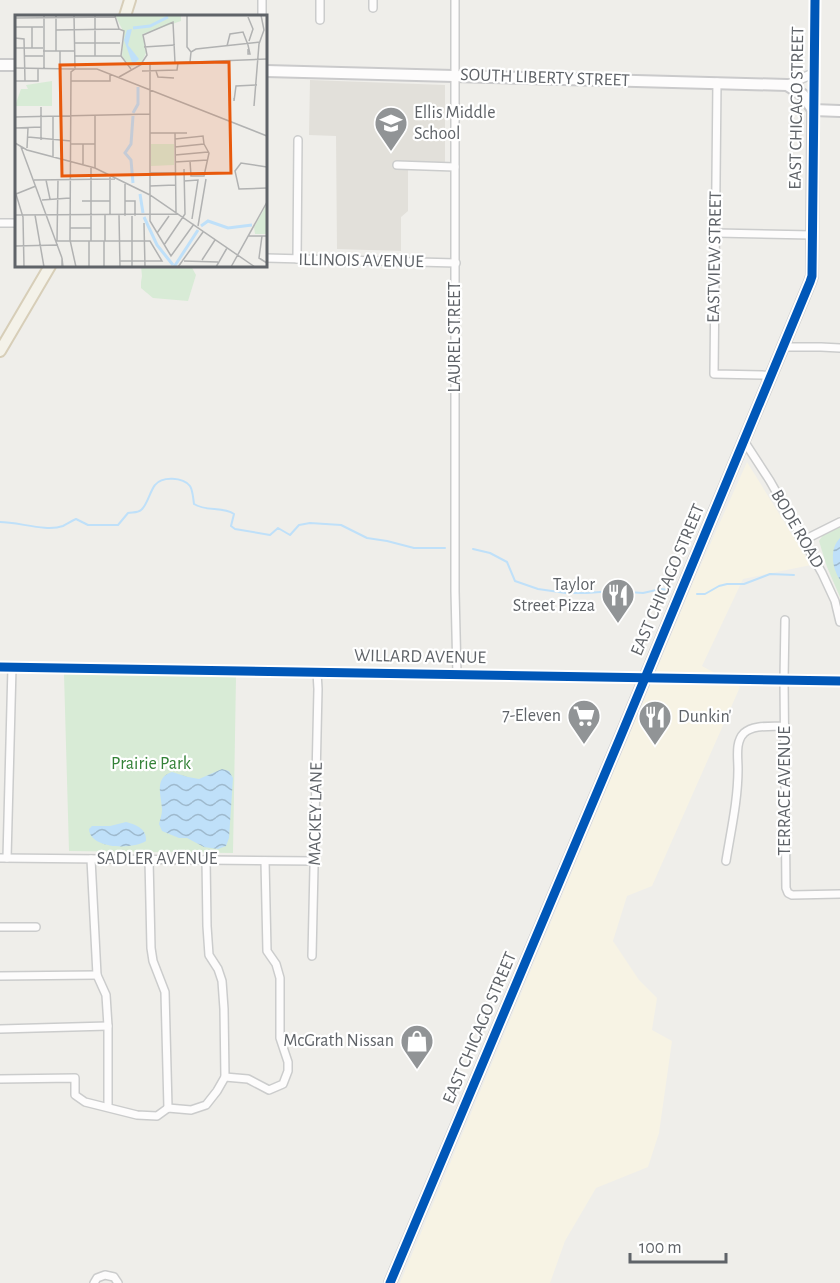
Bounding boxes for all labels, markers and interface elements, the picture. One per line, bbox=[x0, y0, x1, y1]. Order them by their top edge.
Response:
inset map bbox=[15, 15, 267, 267]
street label: EAST CHICAGO STREET bbox=[787, 26, 807, 190]
street label: SOUTH LIBERTY STREET bbox=[460, 66, 630, 90]
place label: Ellis Middle School bbox=[414, 104, 496, 143]
school or university icon: Ellis Middle School bbox=[373, 105, 409, 152]
street label: EASTVIEW STREET bbox=[705, 191, 725, 323]
street label: ILLINOIS AVENUE bbox=[298, 251, 424, 271]
street label: LAUREL STREET bbox=[446, 281, 464, 393]
street label: BODE ROAD bbox=[767, 487, 827, 571]
street label: EAST CHICAGO STREET bbox=[628, 501, 708, 659]
place label: Taylor Street Pizza bbox=[513, 576, 595, 615]
restaurant icon: Taylor Street Pizza bbox=[600, 577, 636, 624]
street label: WILLARD AVENUE bbox=[354, 647, 486, 667]
supermarket icon: 7-Eleven bbox=[566, 698, 602, 745]
restaurant icon: Dunkin' bbox=[637, 699, 673, 746]
place label: 7-Eleven bbox=[502, 707, 561, 725]
place label: Dunkin' bbox=[678, 708, 732, 726]
street label: TERRACE AVENUE bbox=[776, 726, 794, 856]
park label: Prairie Park bbox=[111, 755, 192, 773]
street label: MACKEY LANE bbox=[306, 762, 326, 866]
street label: SADLER AVENUE bbox=[97, 850, 218, 868]
street label: EAST CHICAGO STREET bbox=[440, 949, 520, 1107]
shop icon: McGrath Nissan bbox=[399, 1023, 435, 1070]
place label: McGrath Nissan bbox=[283, 1032, 394, 1050]
scale bar bbox=[630, 1226, 726, 1264]
text: 100 m bbox=[639, 1239, 682, 1257]

